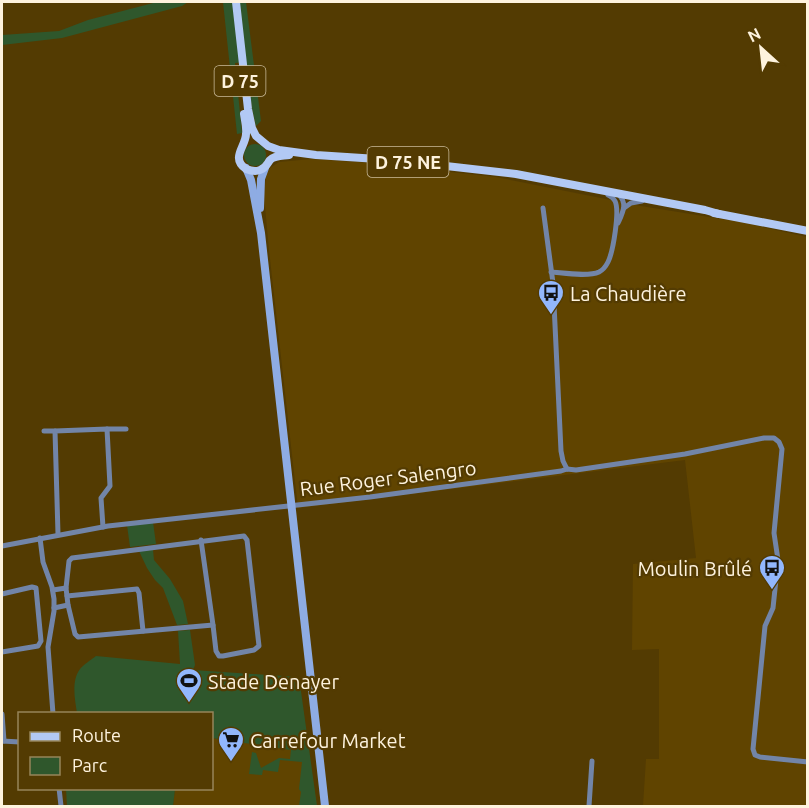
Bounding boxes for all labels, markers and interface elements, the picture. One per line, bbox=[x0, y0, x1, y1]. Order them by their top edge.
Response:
north arrow bbox=[731, 18, 791, 78]
text: N bbox=[745, 24, 764, 45]
road number: D 75 bbox=[214, 66, 266, 96]
road number: D 75 NE bbox=[368, 147, 448, 177]
bus stop icon: La Chaudière bbox=[536, 278, 566, 316]
place label: La Chaudière bbox=[570, 282, 687, 305]
street label: Rue Roger Salengro bbox=[298, 456, 478, 500]
bus stop icon: Moulin Brûlé bbox=[757, 553, 787, 591]
place label: Moulin Brûlé bbox=[637, 557, 752, 580]
sports icon: Stade Denayer bbox=[174, 666, 204, 704]
place label: Stade Denayer bbox=[208, 670, 339, 693]
legend bbox=[18, 712, 213, 790]
text: Route bbox=[72, 725, 121, 745]
supermarket icon: Carrefour Market bbox=[216, 725, 246, 763]
place label: Carrefour Market bbox=[250, 729, 406, 752]
text: Parc bbox=[72, 755, 107, 775]

